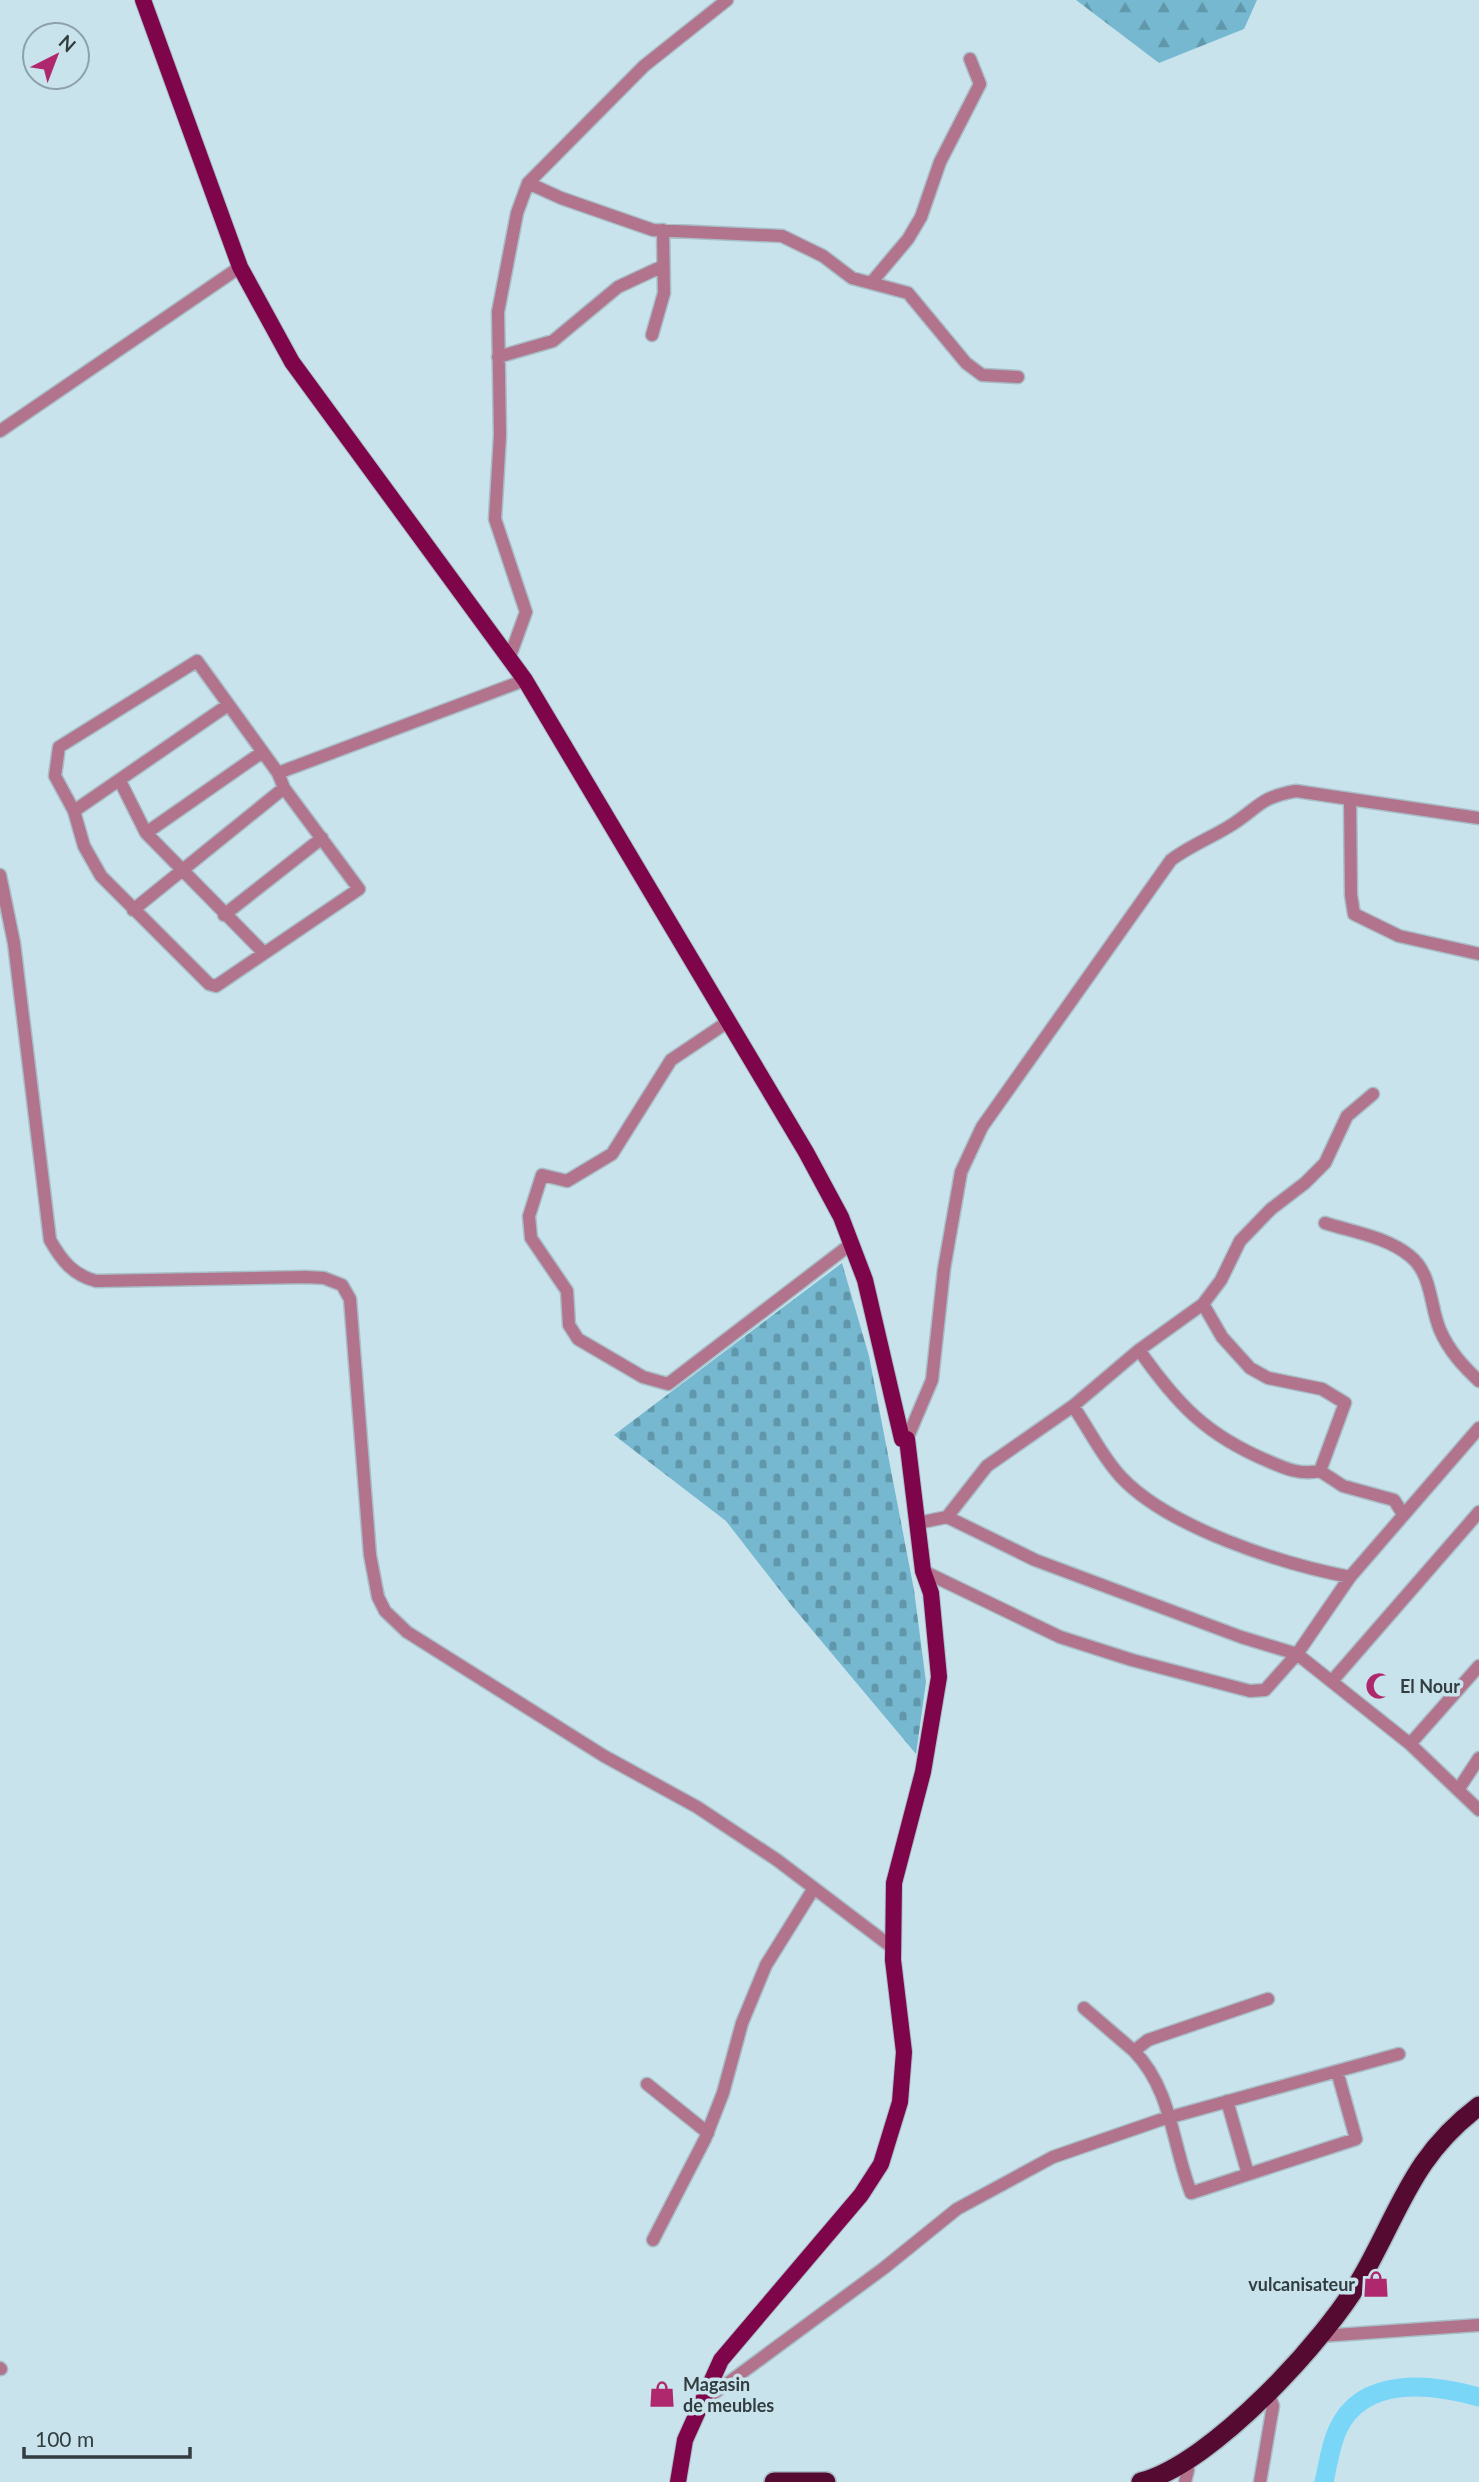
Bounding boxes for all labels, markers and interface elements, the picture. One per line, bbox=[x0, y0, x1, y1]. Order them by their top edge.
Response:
north arrow bbox=[21, 21, 91, 91]
text: N bbox=[55, 30, 81, 56]
mosque icon: El Nour bbox=[1364, 1671, 1394, 1701]
place label: El Nour bbox=[1400, 1675, 1460, 1697]
shop icon: vulcanisateur bbox=[1361, 2269, 1391, 2299]
place label: vulcanisateur bbox=[1248, 2273, 1355, 2295]
place label: Magasin de meubles bbox=[683, 2373, 774, 2416]
shop icon: Magasin de meubles bbox=[647, 2379, 677, 2409]
scale bar bbox=[24, 2416, 191, 2460]
text: 100 m bbox=[35, 2426, 94, 2451]

